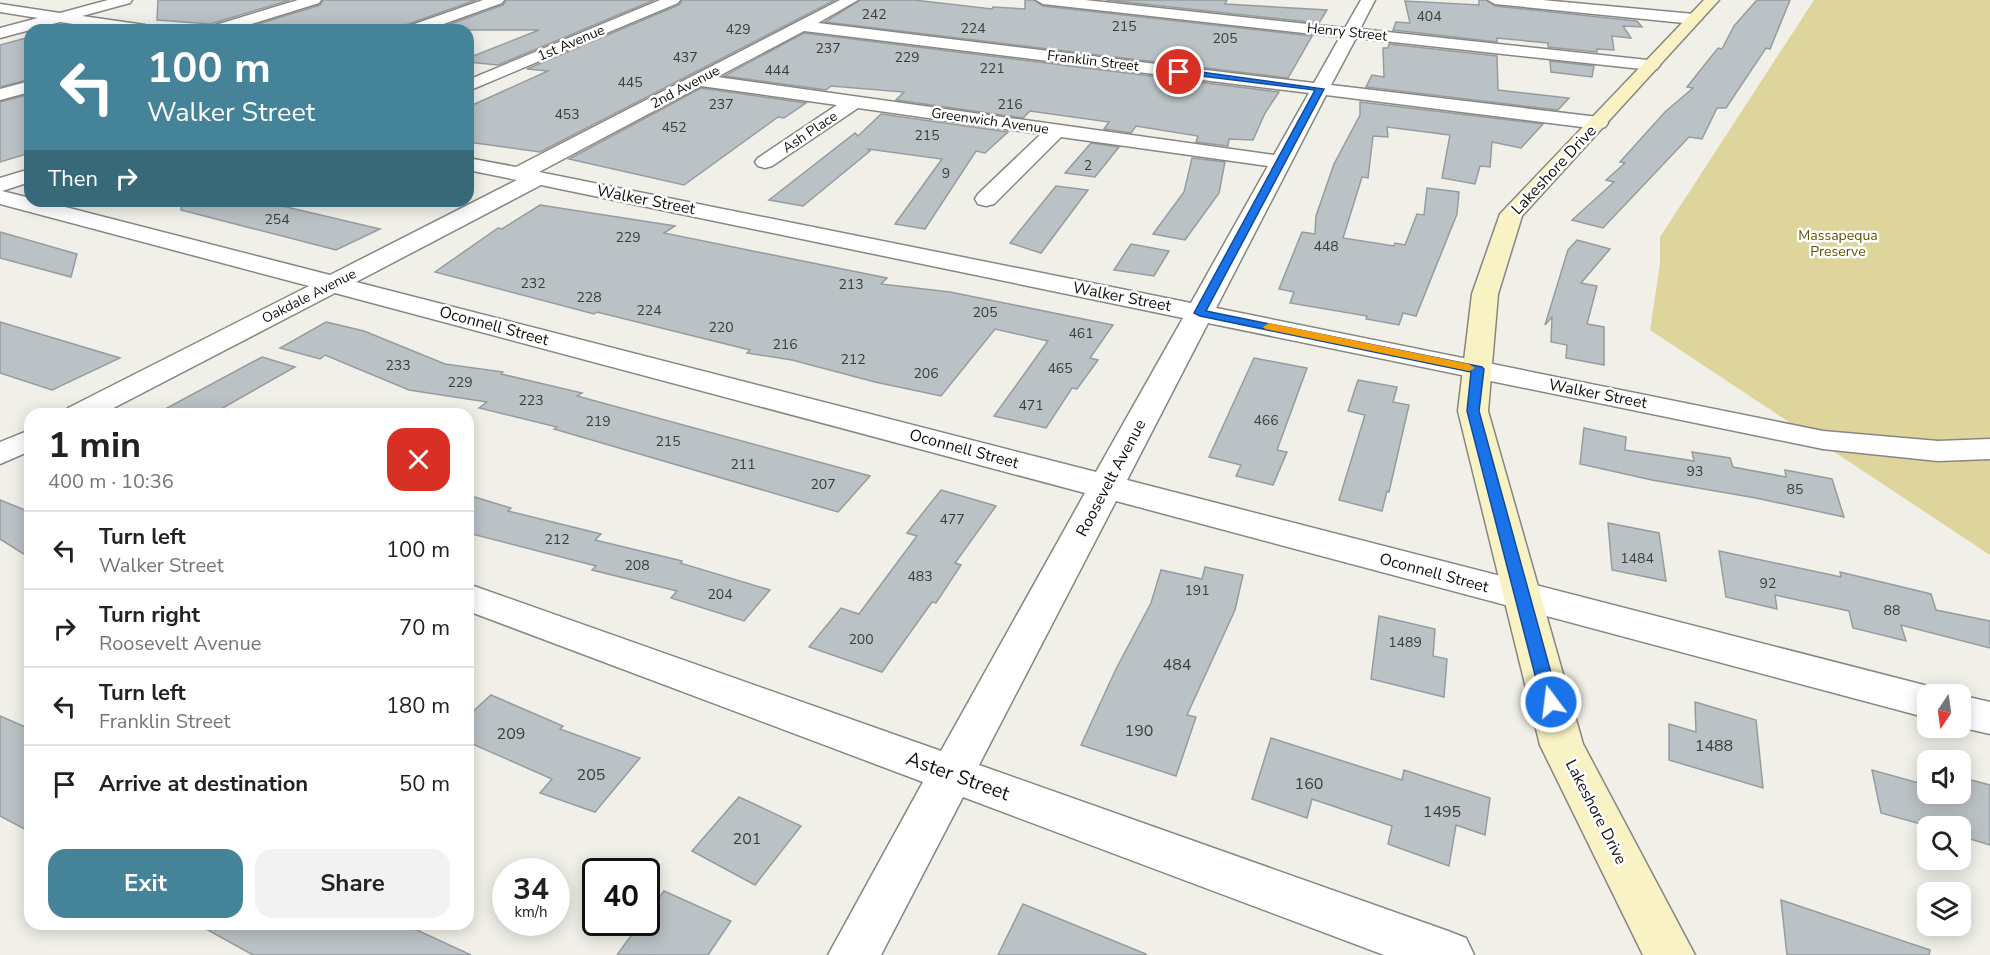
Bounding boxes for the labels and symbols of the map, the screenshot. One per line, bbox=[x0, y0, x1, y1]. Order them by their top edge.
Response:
house number: 242 bbox=[861, 5, 887, 24]
house number: 404 bbox=[1416, 7, 1442, 26]
house number: 215 bbox=[1111, 17, 1137, 36]
street label: Henry Street bbox=[1306, 18, 1388, 46]
house number: 224 bbox=[960, 19, 986, 38]
street label: 1st Avenue bbox=[535, 20, 607, 66]
house number: 429 bbox=[725, 20, 751, 39]
house number: 205 bbox=[1212, 29, 1238, 48]
house number: 237 bbox=[815, 39, 841, 58]
street label: Franklin Street bbox=[1046, 46, 1140, 76]
pin bbox=[1153, 46, 1204, 97]
house number: 437 bbox=[672, 48, 698, 67]
house number: 229 bbox=[894, 48, 920, 67]
house number: 221 bbox=[979, 59, 1005, 78]
street label: 2nd Avenue bbox=[647, 61, 723, 113]
house number: 444 bbox=[764, 61, 790, 80]
house number: 445 bbox=[617, 73, 643, 92]
house number: 237 bbox=[708, 95, 734, 114]
house number: 216 bbox=[997, 95, 1023, 114]
street label: Greenwich Avenue bbox=[930, 103, 1050, 139]
house number: 453 bbox=[554, 105, 580, 124]
street label: Ash Place bbox=[779, 107, 841, 157]
house number: 452 bbox=[661, 118, 687, 137]
street label: Lakeshore Drive bbox=[1507, 120, 1601, 220]
house number: 215 bbox=[914, 126, 940, 145]
house number: 2 bbox=[1084, 156, 1092, 175]
house number: 9 bbox=[942, 164, 950, 183]
street label: Walker Street bbox=[595, 180, 697, 220]
house number: 254 bbox=[264, 210, 290, 229]
park label: Massapequa Preserve bbox=[1798, 226, 1878, 261]
house number: 229 bbox=[615, 228, 641, 247]
house number: 448 bbox=[1313, 237, 1339, 256]
street label: Oakdale Avenue bbox=[259, 264, 359, 328]
house number: 232 bbox=[520, 274, 546, 293]
house number: 213 bbox=[838, 275, 864, 294]
street label: Walker Street bbox=[1071, 277, 1173, 317]
house number: 228 bbox=[576, 288, 602, 307]
street label: Oconnell Street bbox=[437, 301, 551, 351]
house number: 224 bbox=[636, 301, 662, 320]
house number: 205 bbox=[972, 303, 998, 322]
house number: 220 bbox=[708, 318, 734, 337]
house number: 461 bbox=[1068, 324, 1094, 343]
house number: 216 bbox=[772, 335, 798, 354]
house number: 212 bbox=[840, 350, 866, 369]
house number: 233 bbox=[385, 356, 411, 375]
house number: 465 bbox=[1047, 359, 1073, 378]
house number: 206 bbox=[913, 364, 939, 383]
house number: 229 bbox=[447, 373, 473, 392]
street label: Walker Street bbox=[1547, 374, 1649, 414]
house number: 223 bbox=[518, 391, 544, 410]
house number: 471 bbox=[1018, 396, 1044, 415]
house number: 466 bbox=[1253, 411, 1279, 430]
house number: 219 bbox=[585, 412, 611, 431]
street label: Roosevelt Avenue bbox=[1071, 416, 1151, 540]
street label: Oconnell Street bbox=[907, 424, 1021, 474]
house number: 215 bbox=[655, 432, 681, 451]
house number: 211 bbox=[730, 455, 756, 474]
house number: 93 bbox=[1687, 462, 1703, 481]
house number: 207 bbox=[810, 475, 836, 494]
house number: 85 bbox=[1787, 480, 1803, 499]
house number: 477 bbox=[939, 510, 965, 529]
house number: 212 bbox=[544, 530, 570, 549]
street label: Oconnell Street bbox=[1377, 548, 1491, 598]
house number: 1484 bbox=[1620, 549, 1654, 568]
house number: 208 bbox=[624, 556, 650, 575]
house number: 483 bbox=[907, 567, 933, 586]
house number: 92 bbox=[1760, 574, 1776, 593]
house number: 191 bbox=[1184, 581, 1210, 600]
house number: 204 bbox=[707, 585, 733, 604]
house number: 88 bbox=[1884, 601, 1900, 620]
house number: 200 bbox=[848, 630, 874, 649]
house number: 1489 bbox=[1388, 633, 1422, 652]
house number: 484 bbox=[1163, 654, 1192, 676]
position arrow bbox=[1519, 670, 1583, 734]
north arrow bbox=[1917, 684, 1971, 738]
house number: 190 bbox=[1125, 720, 1153, 742]
house number: 209 bbox=[497, 723, 525, 745]
house number: 1488 bbox=[1695, 735, 1733, 757]
street label: Aster Street bbox=[902, 745, 1014, 808]
street label: Lakeshore Drive bbox=[1560, 756, 1632, 868]
house number: 205 bbox=[577, 764, 605, 786]
house number: 160 bbox=[1295, 773, 1323, 795]
house number: 1495 bbox=[1423, 801, 1461, 823]
house number: 201 bbox=[733, 828, 761, 850]
speed limit sign: 40 bbox=[582, 858, 660, 936]

